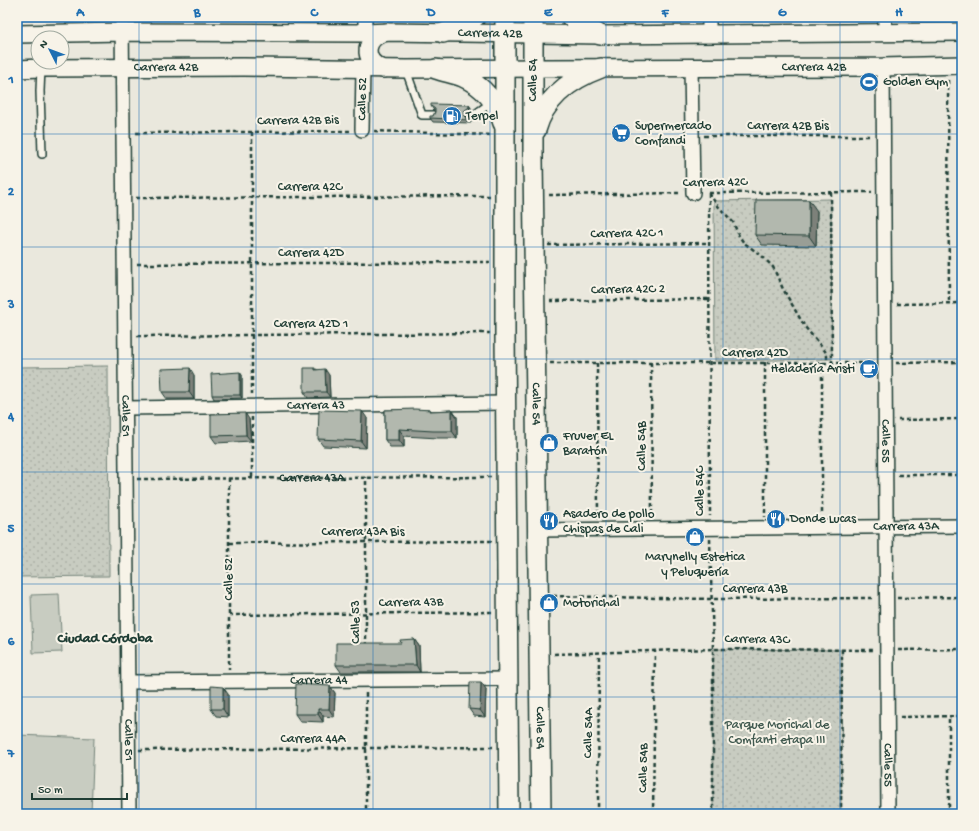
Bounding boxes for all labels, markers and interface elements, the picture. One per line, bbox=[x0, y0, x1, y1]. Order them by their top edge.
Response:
text: A bbox=[75, 6, 85, 21]
text: B bbox=[193, 6, 202, 21]
text: C bbox=[309, 6, 319, 21]
text: D bbox=[426, 6, 436, 21]
text: E bbox=[544, 6, 553, 21]
text: F bbox=[661, 6, 670, 21]
text: G bbox=[778, 6, 787, 21]
text: H bbox=[895, 6, 903, 21]
street label: Carrera 42B bbox=[458, 25, 523, 41]
north arrow bbox=[30, 30, 70, 70]
text: N bbox=[37, 38, 51, 51]
street label: Calle 54 bbox=[526, 59, 541, 101]
street label: Carrera 42B bbox=[134, 60, 199, 75]
street label: Carrera 42B bbox=[782, 60, 846, 75]
sports icon: Golden Gym bbox=[858, 71, 880, 93]
text: 1 bbox=[7, 73, 14, 88]
place label: Golden Gym bbox=[883, 75, 948, 90]
street label: Calle 52 bbox=[355, 77, 370, 121]
fuel station icon: Terpel bbox=[441, 105, 463, 127]
place label: Terpel bbox=[465, 109, 498, 124]
street label: Carrera 42B Bis bbox=[257, 113, 340, 129]
place label: Supermercado Comfandi bbox=[635, 119, 712, 149]
street label: Carrera 42B Bis bbox=[747, 119, 830, 134]
supermarket icon: Supermercado Comfandi bbox=[610, 122, 632, 144]
street label: Carrera 42C bbox=[683, 175, 748, 191]
street label: Carrera 42C bbox=[278, 180, 343, 195]
text: 2 bbox=[8, 185, 15, 200]
street label: Carrera 42C 1 bbox=[590, 226, 664, 242]
street label: Carrera 42D bbox=[278, 246, 345, 261]
street label: Carrera 42C 2 bbox=[591, 282, 666, 298]
text: 3 bbox=[7, 298, 15, 313]
street label: Carrera 42D 1 bbox=[274, 317, 348, 332]
street label: Carrera 42D bbox=[722, 346, 789, 361]
cafe icon: Heladería Aristi bbox=[858, 358, 880, 380]
place label: Heladería Aristi bbox=[771, 362, 855, 377]
street label: Calle 54 bbox=[528, 382, 544, 425]
street label: Calle 51 bbox=[118, 395, 133, 437]
street label: Carrera 43 bbox=[287, 398, 345, 413]
text: 4 bbox=[7, 410, 15, 425]
street label: Calle 55 bbox=[878, 419, 893, 463]
street label: Calle 54B bbox=[635, 421, 650, 471]
place label: Fruver EL Baratón bbox=[562, 429, 615, 459]
shop icon: Fruver EL Baratón bbox=[538, 432, 560, 454]
street label: Calle 54C bbox=[693, 465, 708, 516]
street label: Carrera 43A bbox=[279, 470, 346, 486]
place label: Asadero de pollo Chispas de Cali bbox=[563, 507, 655, 537]
restaurant icon: Donde Lucas bbox=[765, 508, 787, 530]
restaurant icon: Asadero de pollo Chispas de Cali bbox=[538, 510, 560, 532]
place label: Donde Lucas bbox=[789, 512, 857, 527]
street label: Carrera 43A bbox=[873, 519, 940, 534]
text: 5 bbox=[8, 522, 15, 537]
street label: Carrera 43A Bis bbox=[322, 525, 406, 540]
shop icon: Marynelly Estetica y Peluquería bbox=[684, 526, 706, 548]
place label: Marynelly Estetica y Peluquería bbox=[645, 550, 746, 580]
street label: Calle 52 bbox=[222, 557, 237, 601]
street label: Carrera 43B bbox=[723, 582, 788, 597]
shop icon: Motorichal bbox=[538, 592, 560, 614]
street label: Carrera 43B bbox=[379, 595, 444, 611]
place label: Motorichal bbox=[563, 596, 620, 611]
street label: Calle 53 bbox=[349, 600, 364, 644]
district label: Ciudad Córdoba bbox=[56, 631, 154, 648]
street label: Carrera 43C bbox=[724, 632, 791, 648]
text: 6 bbox=[8, 635, 15, 650]
street label: Carrera 44 bbox=[290, 673, 348, 688]
street label: Calle 54 bbox=[532, 706, 548, 749]
street label: Calle 54A bbox=[581, 706, 597, 758]
park label: Parque Morichal de Comfanti etapa III bbox=[724, 718, 830, 748]
street label: Calle 51 bbox=[121, 719, 136, 761]
street label: Carrera 44A bbox=[280, 732, 347, 747]
street label: Calle 54B bbox=[636, 743, 652, 793]
street label: Calle 55 bbox=[880, 743, 895, 787]
text: 7 bbox=[7, 747, 16, 762]
scale bar bbox=[32, 775, 127, 801]
text: 50 m bbox=[38, 784, 63, 798]

